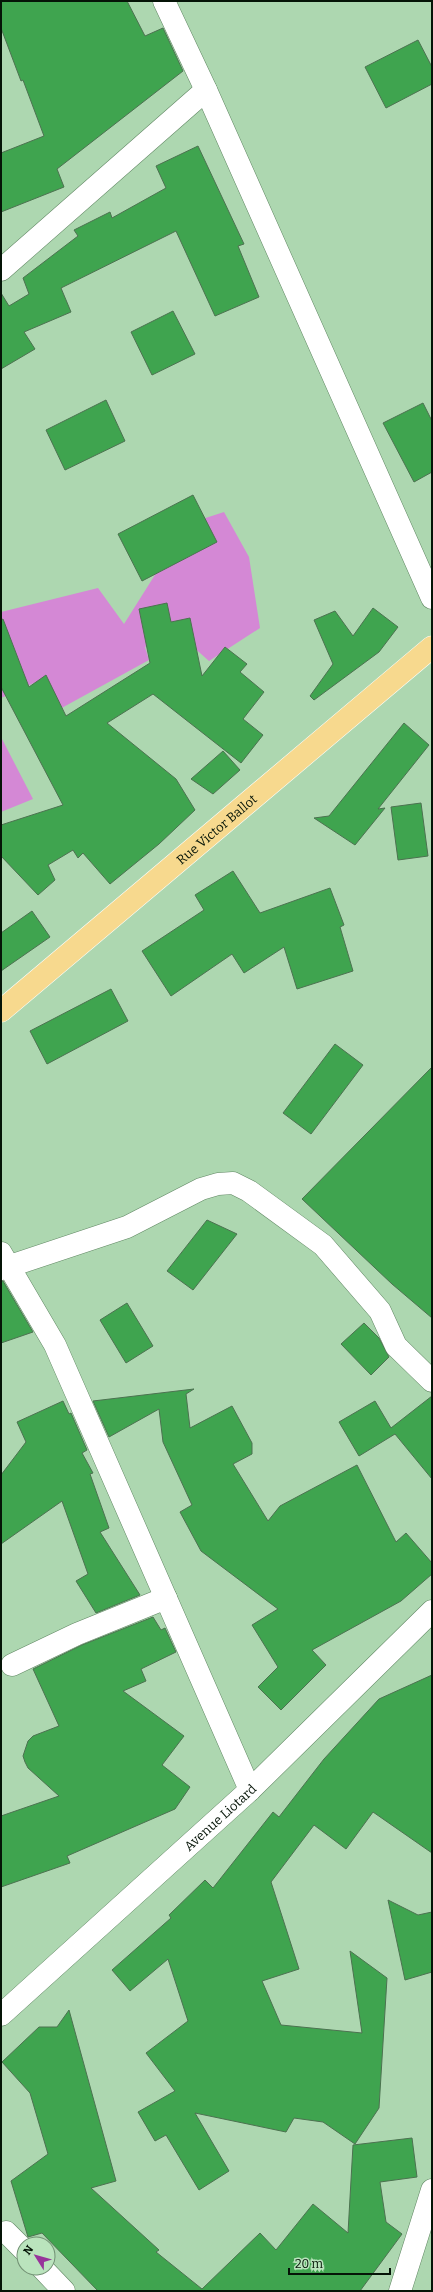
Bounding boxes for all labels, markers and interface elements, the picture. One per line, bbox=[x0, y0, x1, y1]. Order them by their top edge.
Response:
street label: Rue Victor Ballot bbox=[173, 791, 260, 867]
street label: Avenue Liotard bbox=[181, 1781, 259, 1853]
north arrow bbox=[16, 2236, 56, 2276]
text: N bbox=[21, 2243, 36, 2258]
scale bar bbox=[289, 2250, 390, 2276]
text: 20 m bbox=[295, 2257, 324, 2271]

